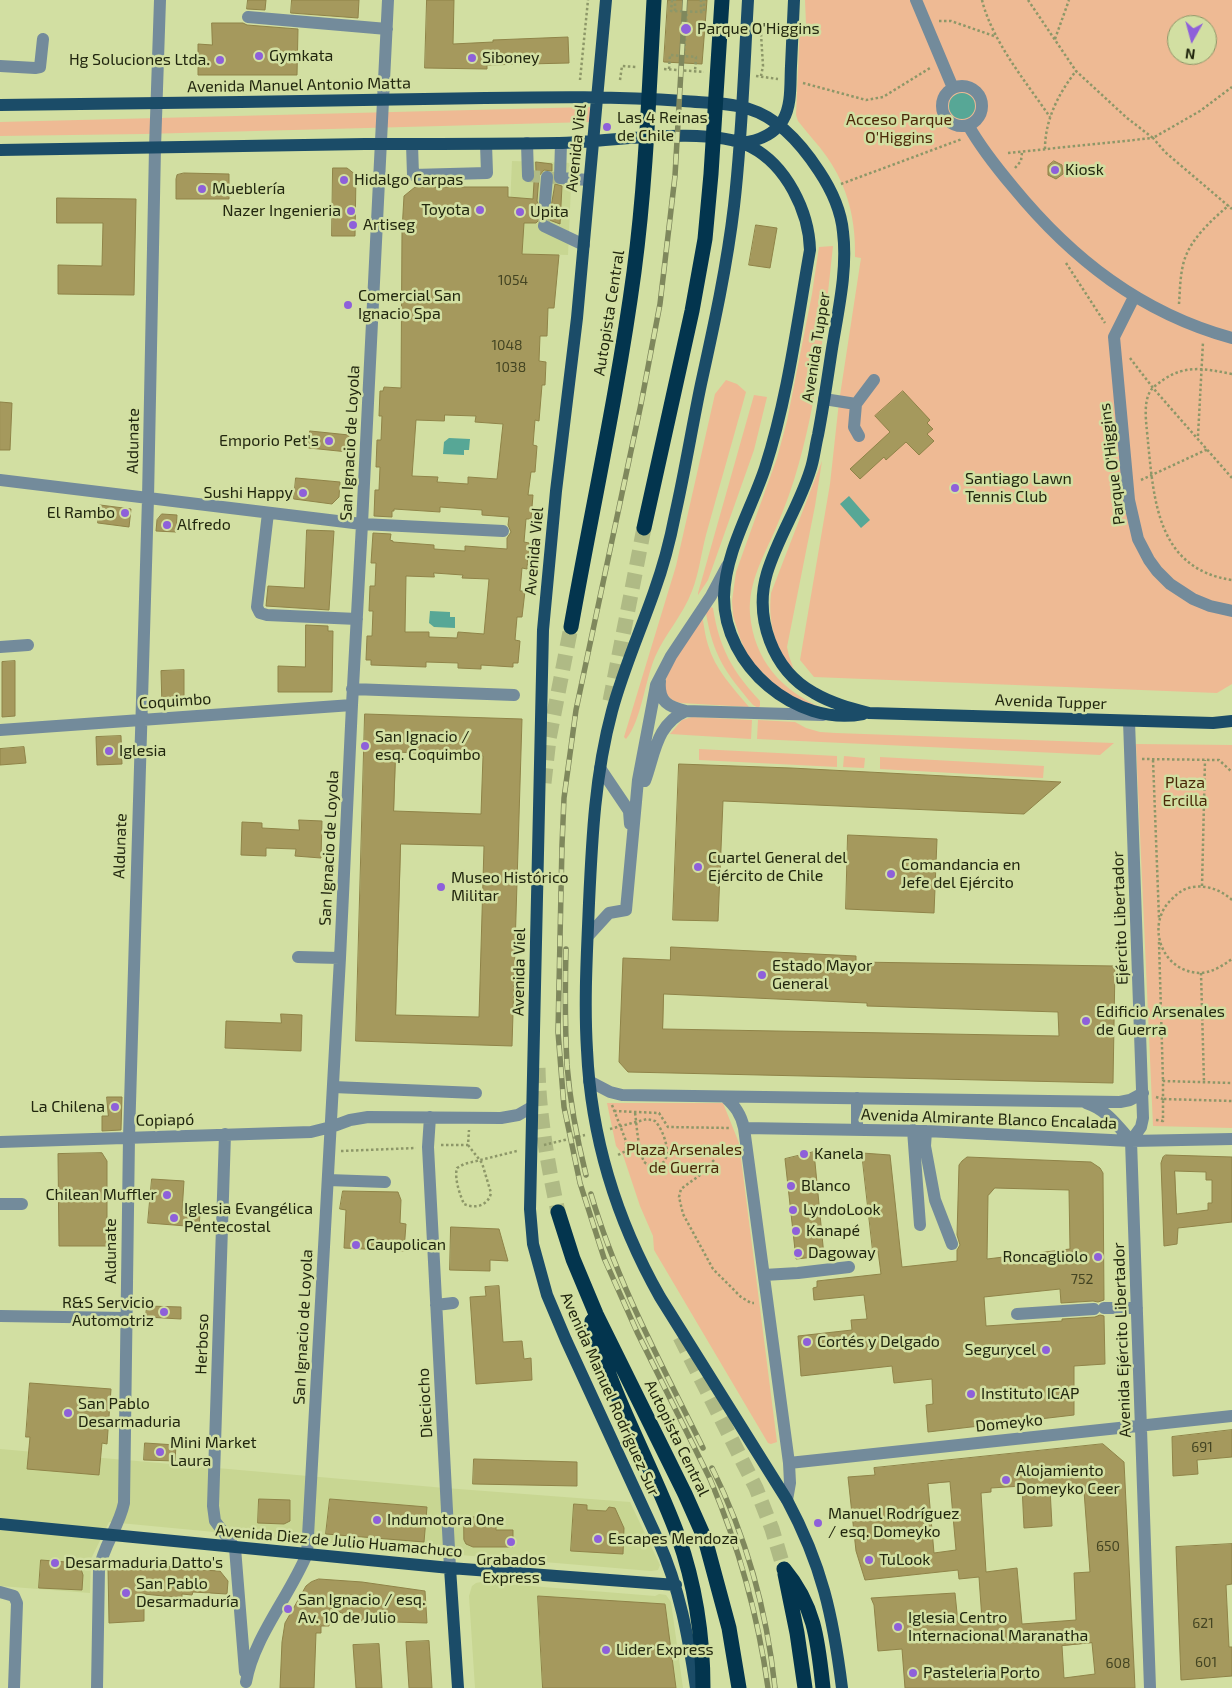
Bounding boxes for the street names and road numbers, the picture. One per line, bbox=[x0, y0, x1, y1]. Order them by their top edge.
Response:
street label: Avenida Manuel Antonio Matta bbox=[187, 73, 411, 97]
street label: Avenida Viel bbox=[562, 103, 590, 193]
street label: Autopista Central bbox=[590, 249, 628, 377]
street label: Avenida Tupper bbox=[798, 290, 834, 404]
street label: San Ignacio de Loyola bbox=[336, 365, 364, 521]
street label: Parque O'Higgins bbox=[1095, 402, 1129, 526]
street label: Aldunate bbox=[123, 408, 143, 474]
street label: Avenida Viel bbox=[521, 506, 547, 596]
street label: Coquimbo bbox=[138, 689, 212, 713]
street label: Avenida Tupper bbox=[995, 690, 1107, 714]
street label: San Ignacio de Loyola bbox=[315, 770, 343, 926]
street label: Aldunate bbox=[109, 813, 131, 879]
street label: Ejército Libertador bbox=[1108, 851, 1132, 985]
street label: Avenida Viel bbox=[509, 928, 529, 1016]
street label: Avenida Almirante Blanco Encalada bbox=[861, 1105, 1117, 1133]
street label: Copiapó bbox=[136, 1110, 194, 1130]
street label: Aldunate bbox=[101, 1218, 121, 1284]
street label: Avenida Ejército Libertador bbox=[1109, 1242, 1135, 1438]
street label: San Ignacio de Loyola bbox=[289, 1249, 317, 1405]
street label: Avenida Manuel Rodríguez Sur bbox=[556, 1289, 664, 1499]
street label: Herboso bbox=[191, 1313, 213, 1375]
street label: Dieciocho bbox=[414, 1367, 436, 1439]
street label: Autopista Central bbox=[641, 1377, 713, 1499]
street label: Domeyko bbox=[974, 1410, 1044, 1436]
street label: Avenida Diez de Julio Huamachuco bbox=[215, 1521, 463, 1561]

